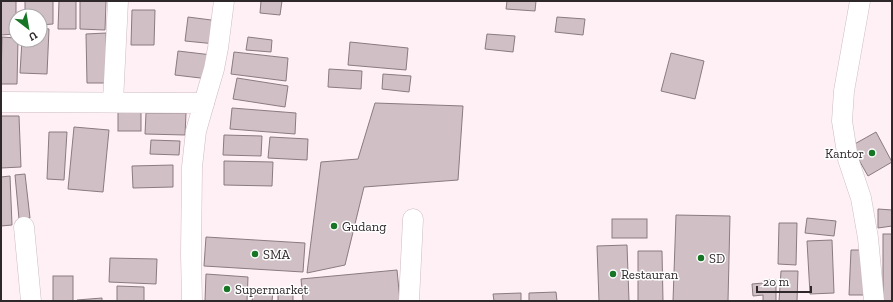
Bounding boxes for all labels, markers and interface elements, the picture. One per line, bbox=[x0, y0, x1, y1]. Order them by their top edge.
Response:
north arrow bbox=[8, 8, 48, 48]
text: U bbox=[26, 29, 40, 44]
place label: Kantor bbox=[825, 146, 864, 161]
marker: Kantor bbox=[867, 148, 877, 158]
place label: Gudang bbox=[342, 219, 386, 234]
marker: Gudang bbox=[329, 221, 339, 231]
place label: SMA bbox=[263, 247, 290, 262]
marker: SMA bbox=[250, 249, 260, 259]
place label: SD bbox=[709, 251, 725, 266]
marker: SD bbox=[696, 253, 706, 263]
place label: Restauran bbox=[621, 267, 679, 282]
scale bar bbox=[757, 268, 811, 294]
marker: Restauran bbox=[608, 269, 618, 279]
text: 20 m bbox=[763, 275, 790, 289]
place label: Supermarket bbox=[235, 282, 308, 297]
marker: Supermarket bbox=[222, 284, 232, 294]

